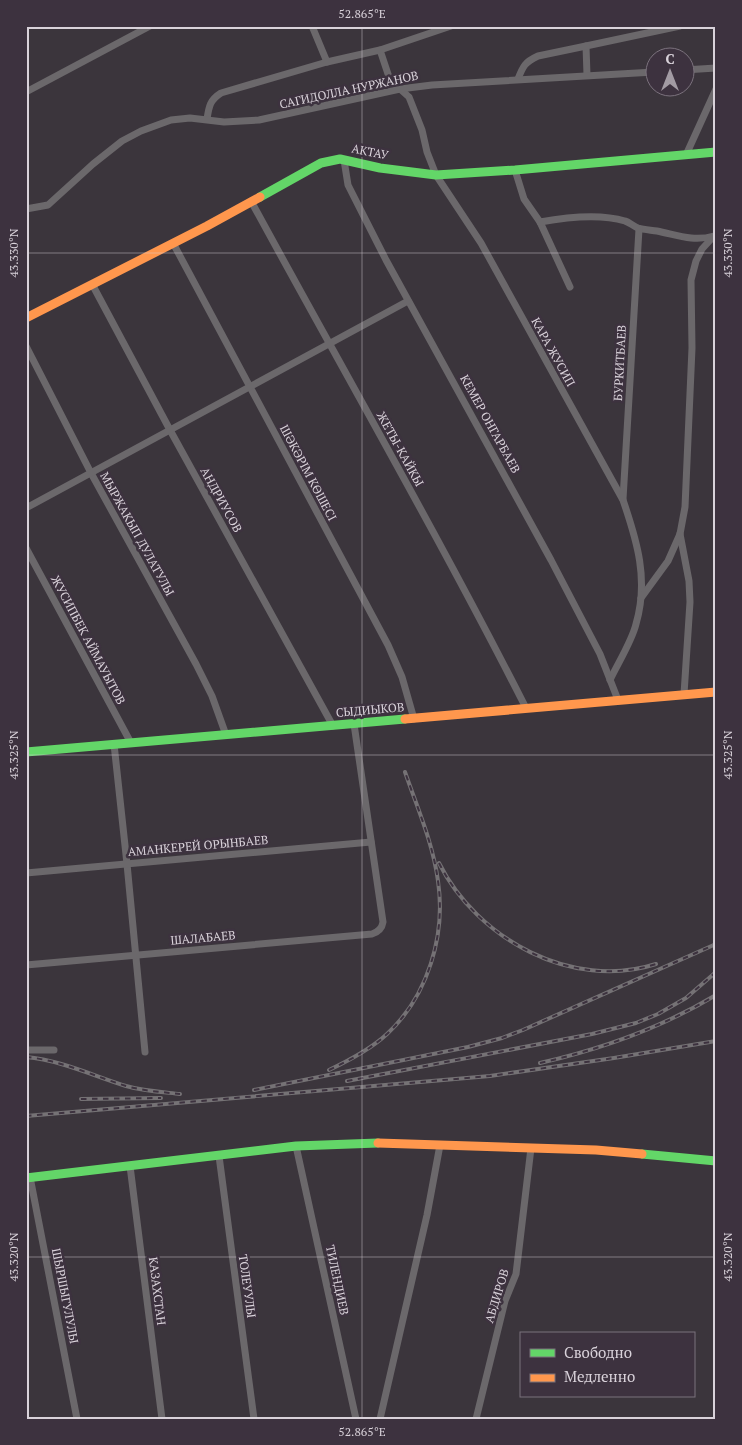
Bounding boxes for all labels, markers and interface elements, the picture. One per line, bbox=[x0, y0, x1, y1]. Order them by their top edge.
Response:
text: 52.865°E bbox=[338, 6, 386, 21]
north arrow bbox=[644, 48, 694, 98]
text: С bbox=[665, 49, 675, 68]
street label: САГИДОЛЛА НУРЖАНОВ bbox=[278, 67, 420, 112]
street label: АКТАУ bbox=[350, 141, 390, 162]
text: 43.330°N bbox=[6, 228, 21, 278]
text: 43.330°N bbox=[720, 228, 735, 278]
street label: КАРА ЖУСИП bbox=[528, 315, 579, 389]
street label: БУРКИТБАЕВ bbox=[610, 325, 629, 401]
street label: КЕМЕР ОНГАРБАЕВ bbox=[457, 372, 524, 476]
street label: ЖЕТЫ-КАЙКЫ bbox=[374, 409, 427, 489]
street label: ШӘКӘРІМ КӨШЕСІ bbox=[277, 422, 340, 523]
street label: АНДРИУСОВ bbox=[197, 464, 246, 535]
street label: МЫРЖАКЫП ДУЛАТУЛЫ bbox=[97, 469, 178, 598]
street label: ЖУСИПБЕК АЙМАУЫТОВ bbox=[48, 573, 129, 707]
street label: СЫДИЫКОВ bbox=[335, 699, 405, 720]
text: 43.325°N bbox=[6, 730, 21, 780]
text: 43.325°N bbox=[720, 730, 735, 780]
street label: АМАНКЕРЕЙ ОРЫНБАЕВ bbox=[127, 832, 269, 859]
street label: ШАЛАБАЕВ bbox=[170, 927, 236, 948]
text: 43.320°N bbox=[6, 1232, 21, 1282]
text: 43.320°N bbox=[720, 1232, 735, 1282]
street label: ТИЛЕНДИЕВ bbox=[323, 1243, 352, 1316]
street label: ШЫРШЫГУЛУЛЫ bbox=[49, 1247, 82, 1345]
street label: ТОЛЕУУЛЫ bbox=[236, 1253, 259, 1319]
street label: КАЗАХСТАН bbox=[146, 1256, 169, 1326]
street label: АБДИРОВ bbox=[481, 1267, 512, 1325]
legend bbox=[520, 1332, 694, 1398]
text: Свободно bbox=[564, 1342, 632, 1362]
text: Медленно bbox=[564, 1366, 635, 1386]
text: 52.865°E bbox=[338, 1424, 386, 1439]

